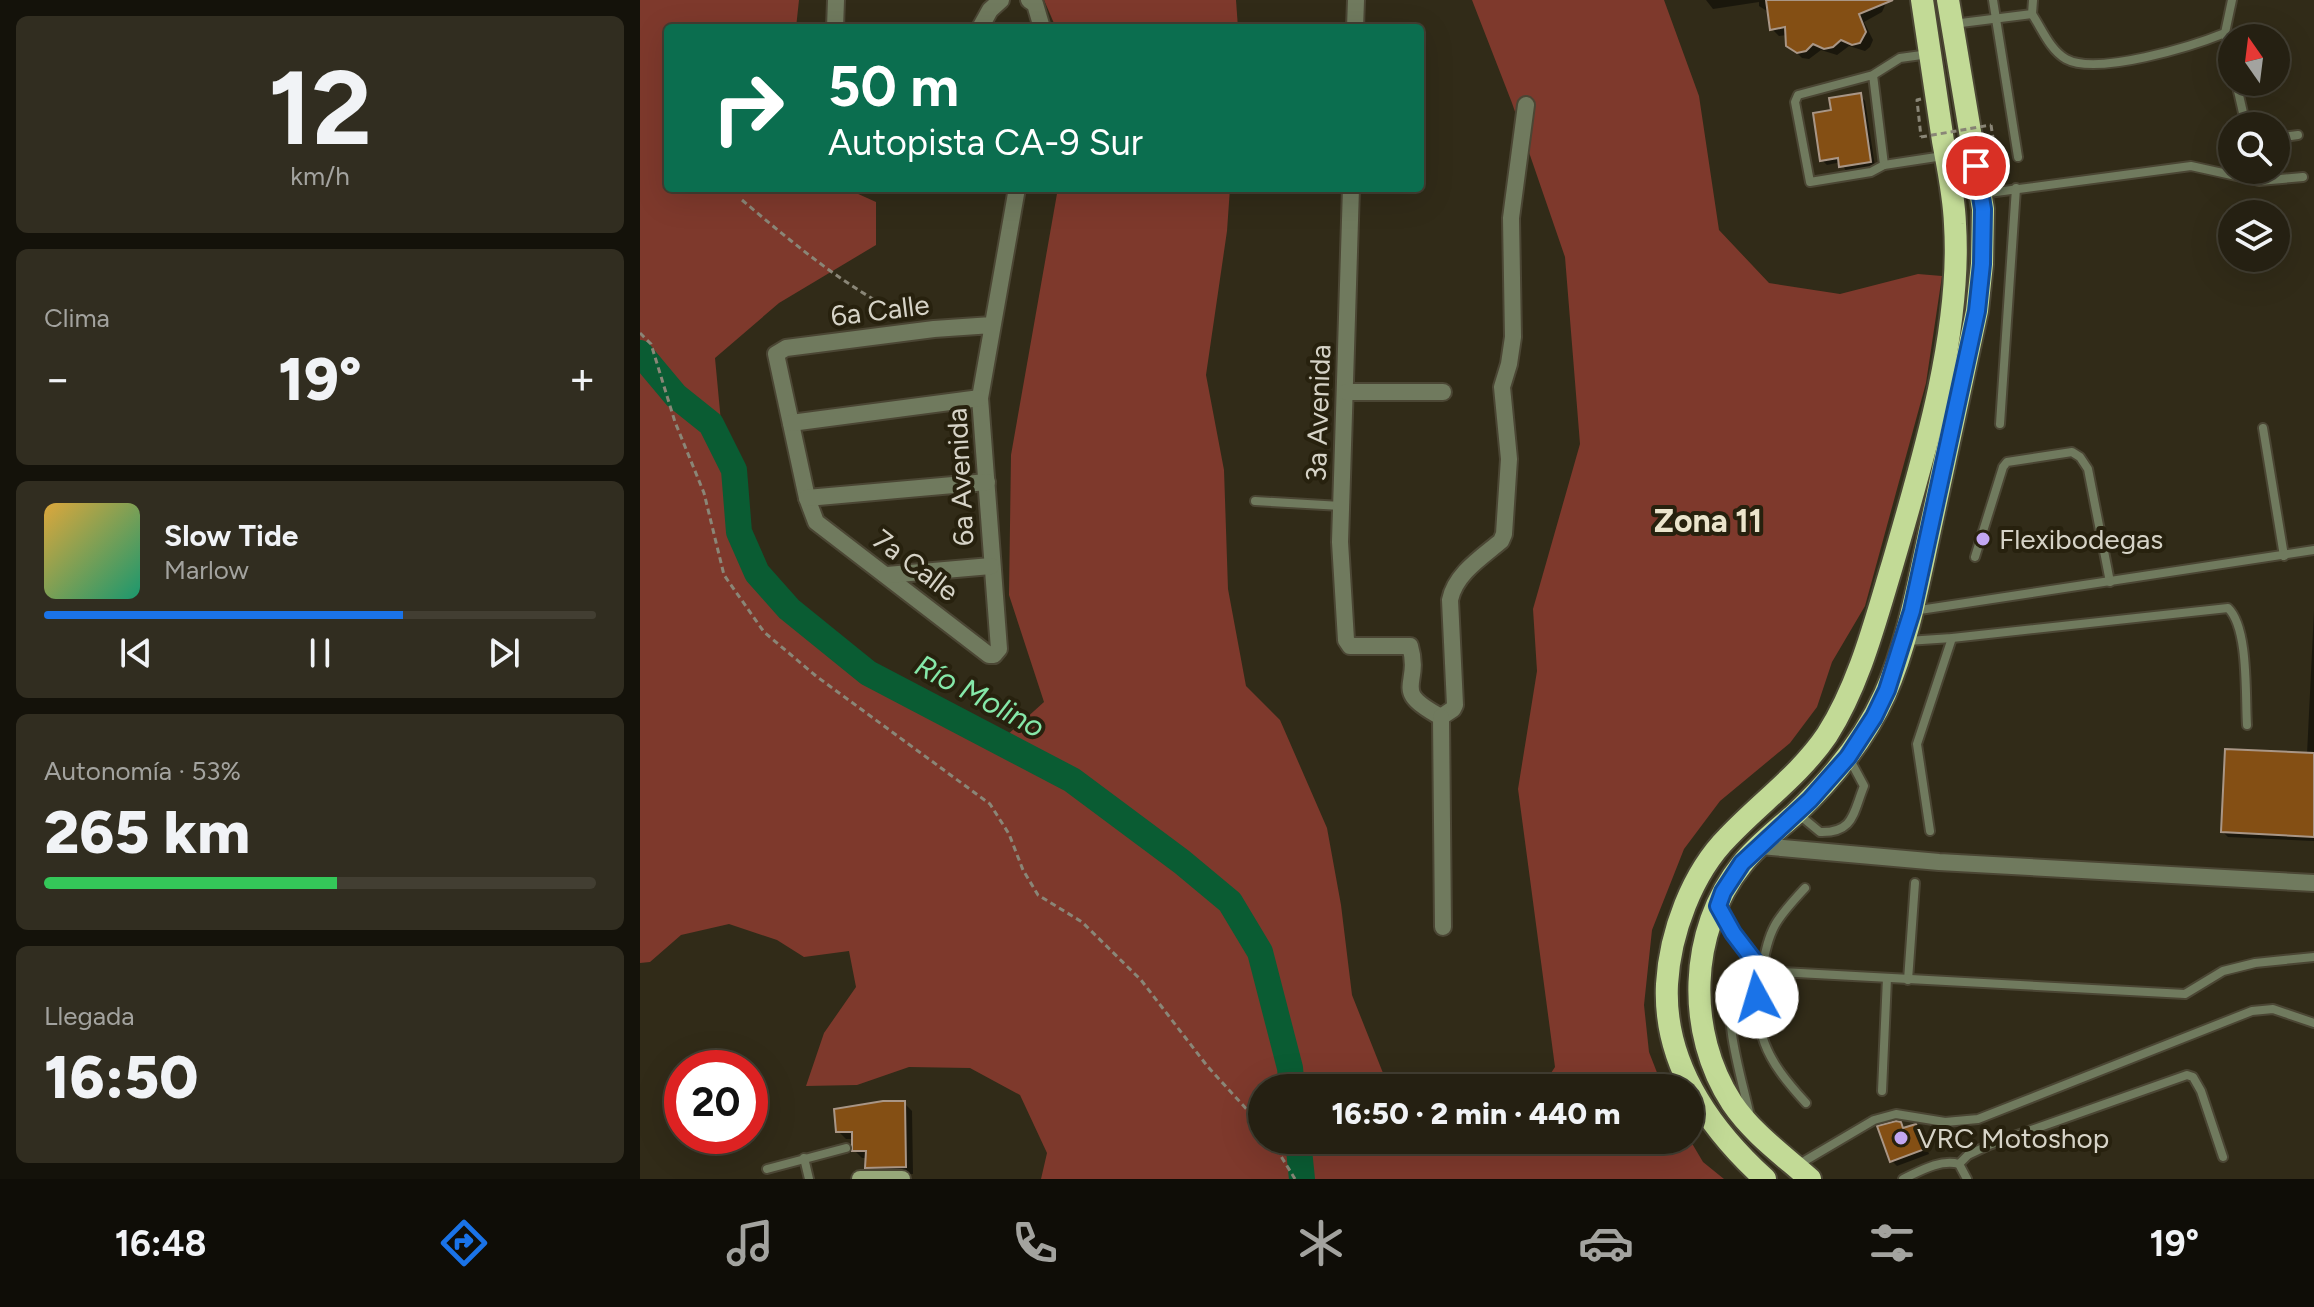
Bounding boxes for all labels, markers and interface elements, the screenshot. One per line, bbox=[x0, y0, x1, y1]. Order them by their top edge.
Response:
north arrow bbox=[2218, 24, 2290, 96]
map controls bbox=[2218, 24, 2290, 272]
text: 12 bbox=[268, 45, 372, 170]
text: 50 m bbox=[828, 53, 959, 120]
icon: right bbox=[696, 56, 800, 160]
button: search bbox=[2218, 112, 2290, 184]
text: Autopista CA-9 Sur bbox=[828, 121, 1143, 164]
pin bbox=[1942, 132, 2010, 200]
icon: arrive bbox=[1954, 144, 1998, 188]
text: km/h bbox=[290, 160, 350, 192]
button: layers bbox=[2218, 200, 2290, 272]
street label: 6a Calle bbox=[829, 287, 931, 333]
text: Clima bbox=[44, 302, 110, 334]
text: 19° bbox=[278, 343, 362, 415]
street label: 3a Avenida bbox=[1299, 344, 1337, 482]
text: − bbox=[44, 352, 71, 405]
text: + bbox=[569, 352, 596, 405]
street label: 6a Avenida bbox=[939, 407, 981, 547]
district label: Zona 11 bbox=[1654, 502, 1762, 540]
text: Slow Tide bbox=[164, 517, 298, 554]
street label: 7a Calle bbox=[867, 522, 965, 608]
place label: Flexibodegas bbox=[1999, 522, 2163, 556]
marker: Flexibodegas bbox=[1974, 530, 1992, 548]
text: Marlow bbox=[164, 554, 249, 586]
icon: previous bbox=[114, 631, 158, 675]
icon: pause bbox=[298, 631, 342, 675]
icon: next bbox=[482, 631, 526, 675]
water label: Río Molino bbox=[909, 647, 1051, 745]
text: Autonomía · 53% bbox=[44, 755, 241, 787]
text: 265 km bbox=[44, 796, 250, 868]
position arrow bbox=[1715, 955, 1799, 1039]
text: Llegada bbox=[44, 1000, 134, 1032]
text: 16:50 bbox=[44, 1041, 198, 1113]
speed limit sign: 20 bbox=[664, 1050, 768, 1154]
text: 16:50 · 2 min · 440 m bbox=[1332, 1095, 1620, 1132]
place label: VRC Motoshop bbox=[1917, 1121, 2109, 1155]
marker: VRC Motoshop bbox=[1892, 1129, 1910, 1147]
icon: directions bbox=[436, 1215, 492, 1271]
icon: music bbox=[722, 1215, 778, 1271]
icon: phone bbox=[1007, 1215, 1063, 1271]
icon: climate bbox=[1293, 1215, 1349, 1271]
icon: car bbox=[1578, 1215, 1634, 1271]
icon: filters bbox=[1864, 1215, 1920, 1271]
text: 16:48 bbox=[115, 1222, 207, 1265]
text: 19° bbox=[2149, 1222, 2199, 1265]

